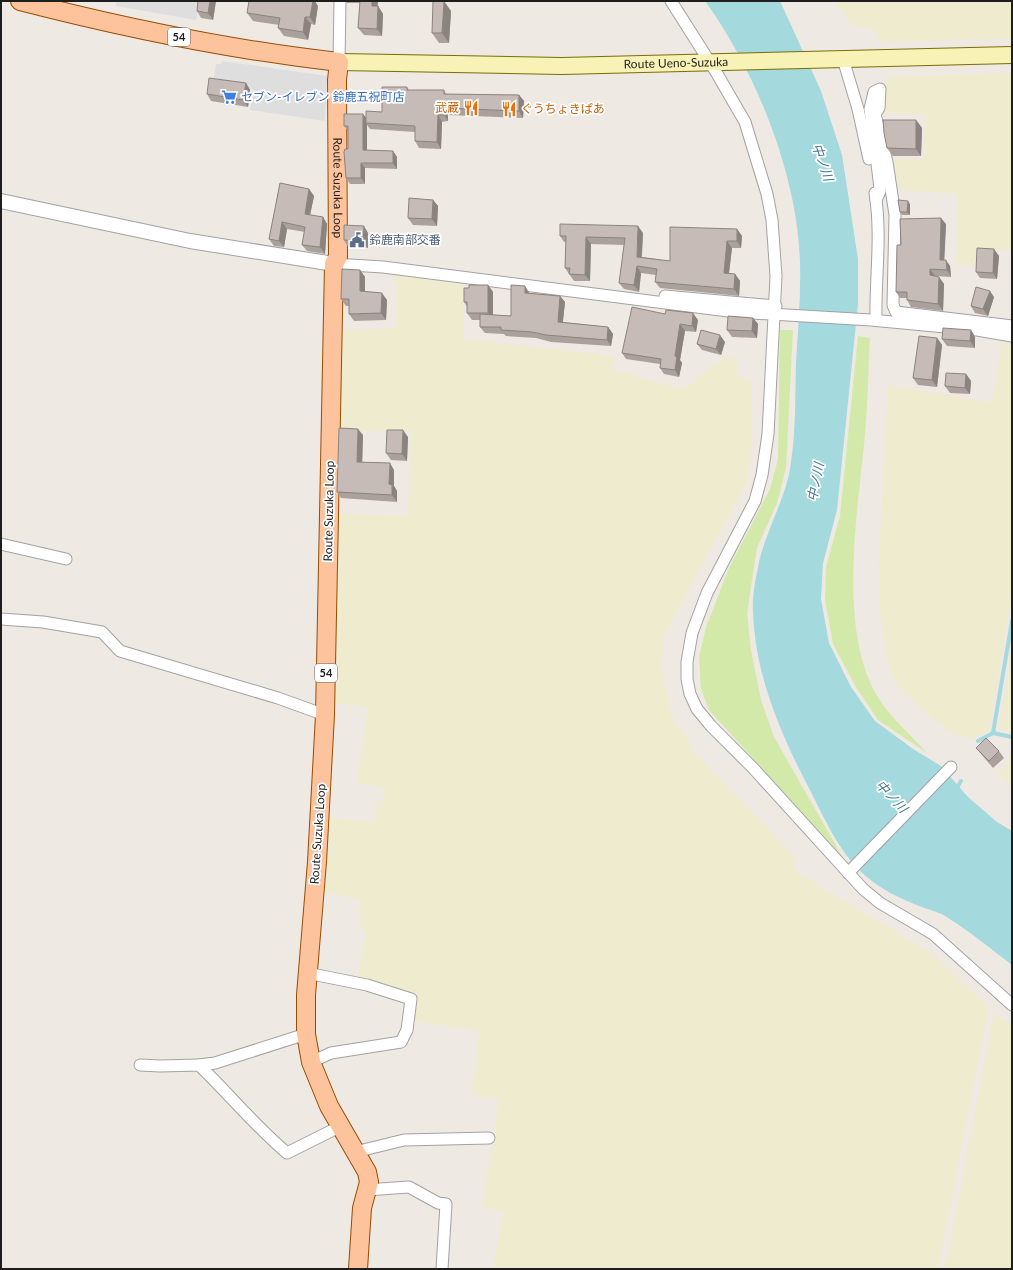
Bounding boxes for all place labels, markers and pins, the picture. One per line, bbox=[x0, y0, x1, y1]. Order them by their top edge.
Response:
supermarket icon: セブン-イレブン 鈴鹿五祝町店 bbox=[220, 88, 238, 106]
place label: セブン-イレブン 鈴鹿五祝町店 bbox=[241, 89, 405, 104]
restaurant icon: 武蔵 bbox=[462, 99, 480, 117]
place label: 武蔵 bbox=[435, 100, 459, 115]
restaurant icon: ぐうちょきぱあ bbox=[500, 100, 518, 118]
place label: ぐうちょきぱあ bbox=[521, 101, 605, 116]
public building icon: 鈴鹿南部交番 bbox=[348, 231, 366, 249]
place label: 鈴鹿南部交番 bbox=[369, 232, 441, 247]

